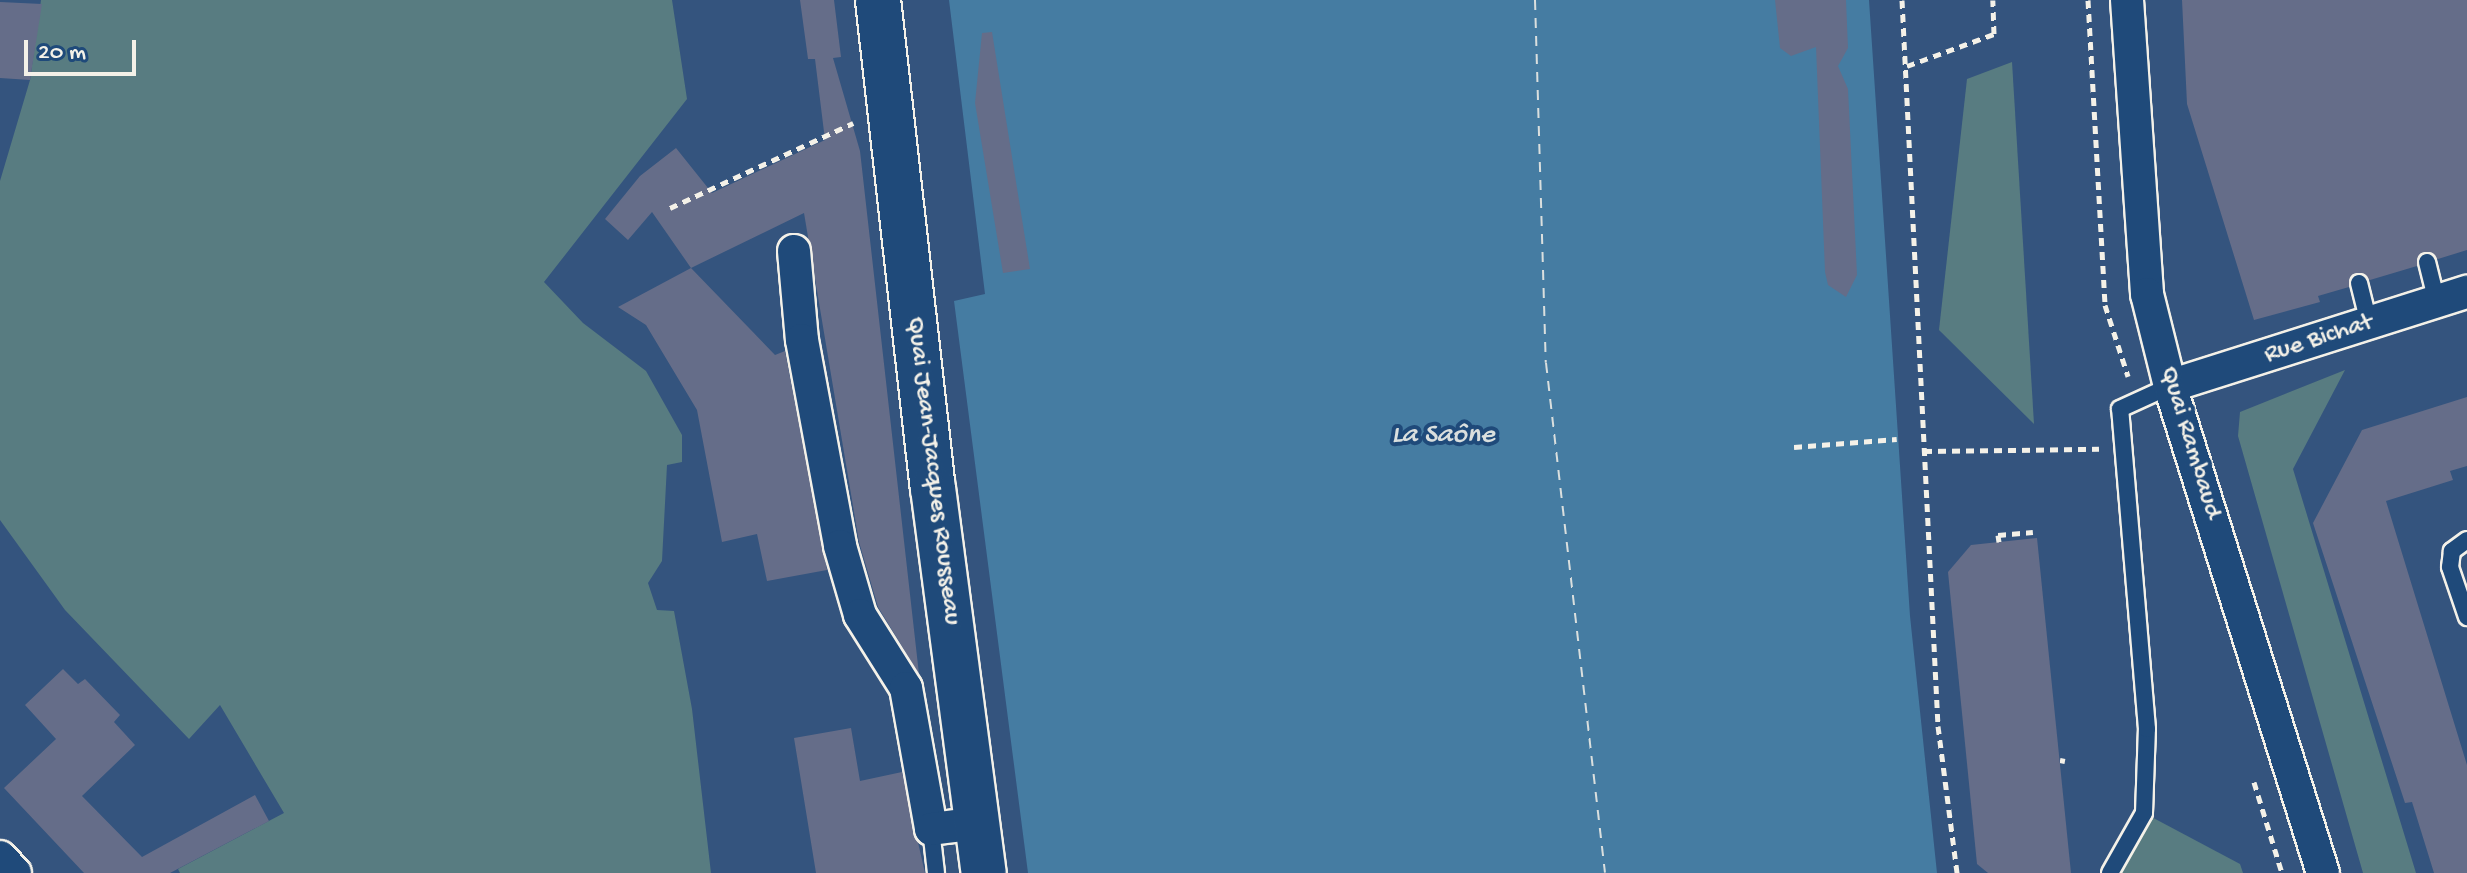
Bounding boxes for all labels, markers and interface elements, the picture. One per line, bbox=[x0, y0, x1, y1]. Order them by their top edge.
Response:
scale bar bbox=[28, 24, 140, 74]
text: 20 m bbox=[38, 39, 86, 68]
street label: Rue Bichat bbox=[2261, 308, 2377, 372]
street label: Quai Jean-Jacques Rousseau bbox=[898, 315, 966, 627]
street label: Quai Rambaud bbox=[2151, 363, 2227, 523]
water label: La Saône bbox=[1391, 419, 1495, 453]

